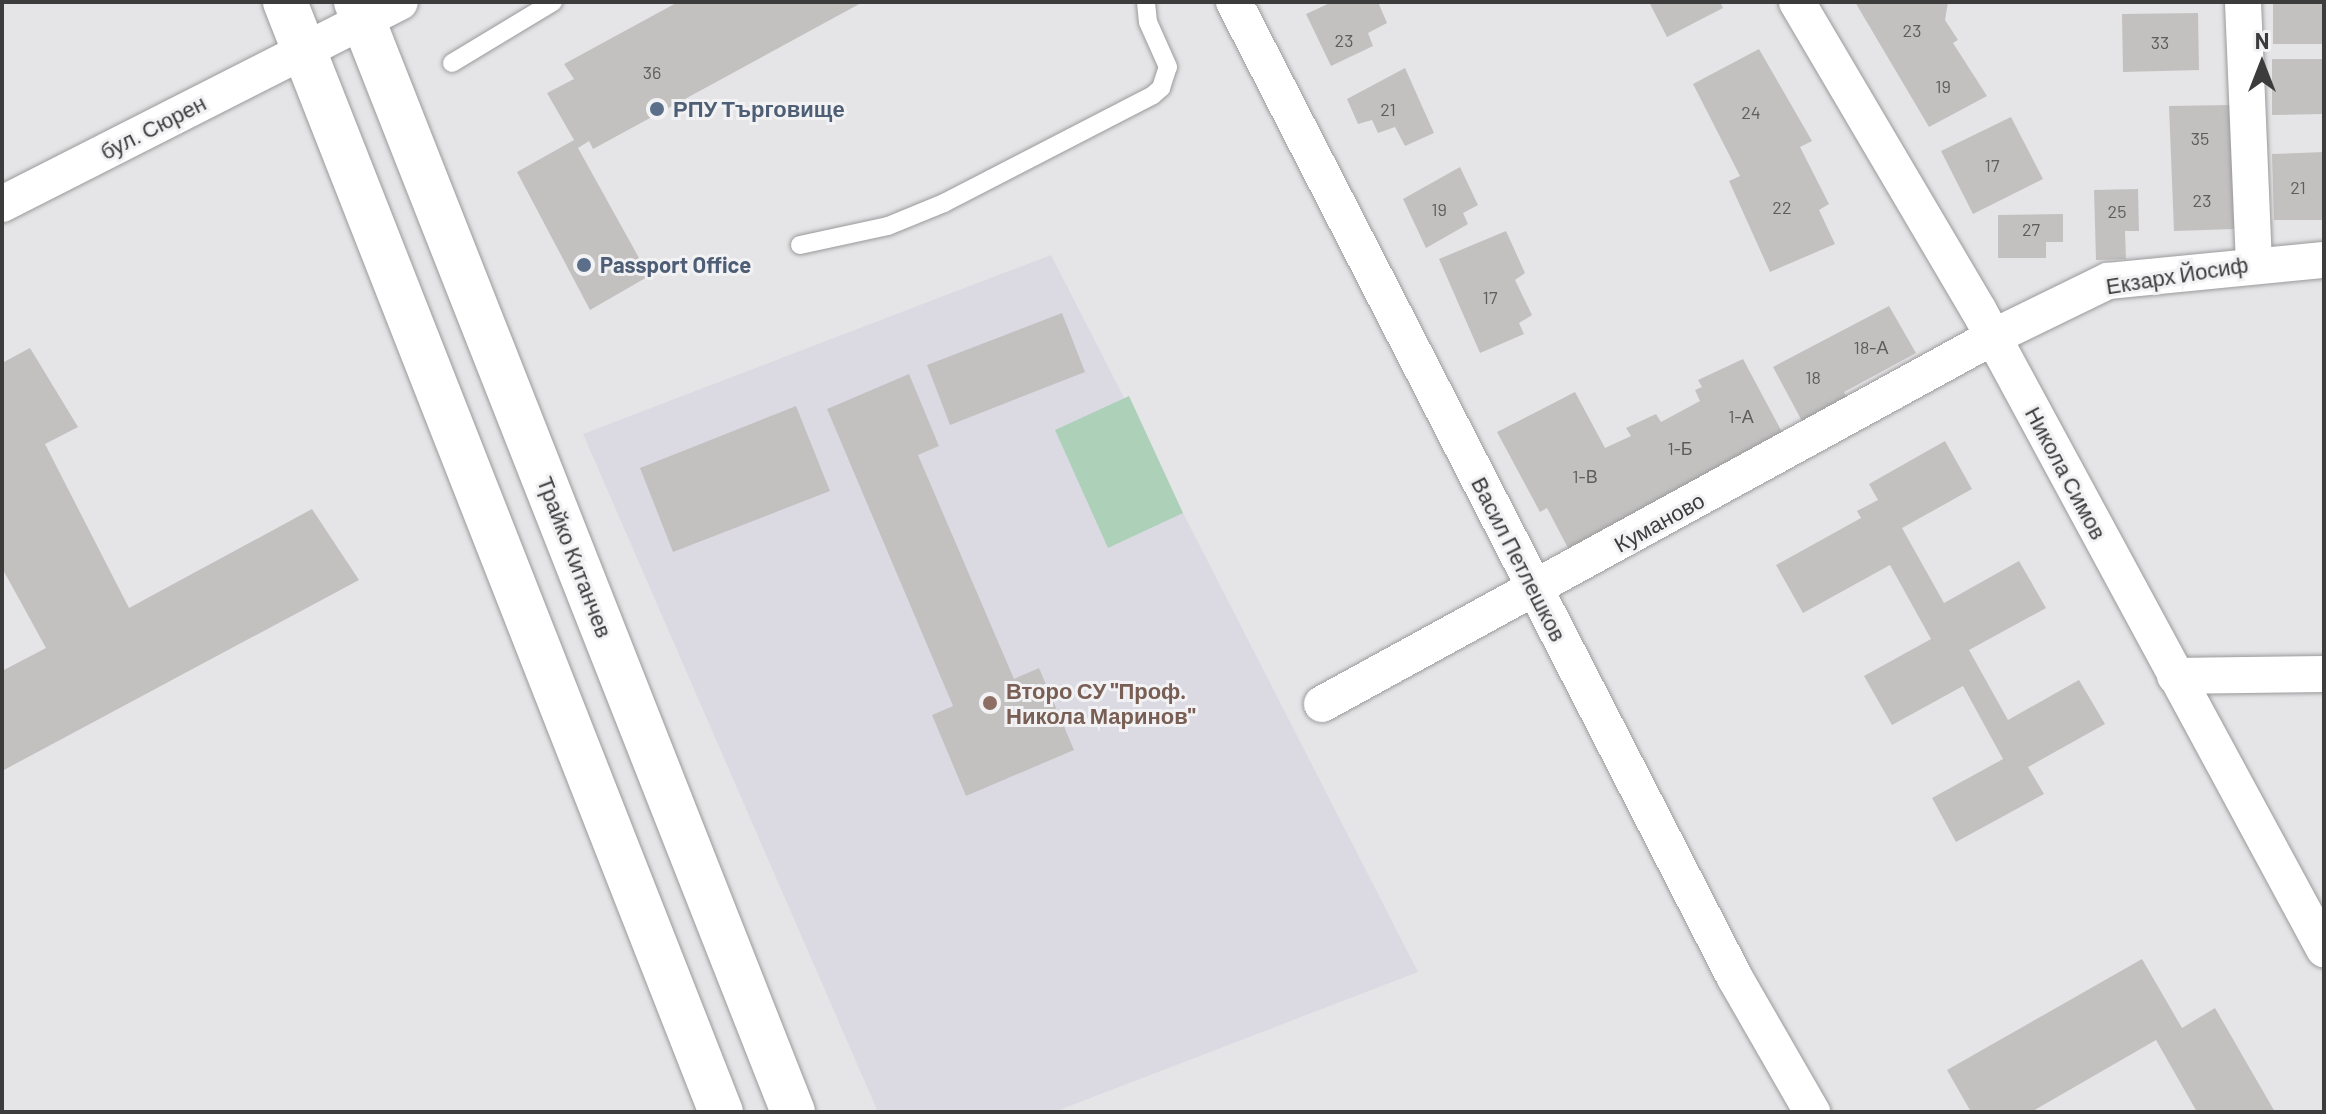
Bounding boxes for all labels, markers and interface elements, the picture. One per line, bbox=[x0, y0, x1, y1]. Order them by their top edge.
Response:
house number: 23 bbox=[1903, 19, 1921, 41]
north arrow bbox=[2222, 24, 2302, 104]
text: N bbox=[2255, 27, 2269, 53]
house number: 23 bbox=[1335, 29, 1353, 51]
house number: 33 bbox=[2151, 31, 2169, 53]
house number: 36 bbox=[643, 61, 661, 83]
house number: 19 bbox=[1935, 75, 1951, 97]
street label: бул. Сюрен bbox=[96, 89, 210, 165]
place label: РПУ Търговище bbox=[673, 96, 845, 122]
house number: 21 bbox=[1380, 98, 1396, 120]
marker: РПУ Търговище bbox=[648, 100, 666, 118]
house number: 24 bbox=[1741, 101, 1761, 123]
house number: 35 bbox=[2191, 127, 2209, 149]
house number: 17 bbox=[1985, 154, 1999, 176]
house number: 21 bbox=[2290, 176, 2306, 198]
house number: 23 bbox=[2193, 189, 2211, 211]
house number: 22 bbox=[1772, 196, 1792, 218]
house number: 19 bbox=[1431, 198, 1447, 220]
house number: 25 bbox=[2108, 200, 2126, 222]
house number: 27 bbox=[2022, 218, 2040, 240]
street label: Екзарх Йосиф bbox=[2104, 251, 2250, 299]
place label: Passport Office bbox=[600, 252, 751, 278]
marker: Passport Office bbox=[575, 256, 593, 274]
house number: 17 bbox=[1483, 286, 1497, 308]
house number: 18-А bbox=[1854, 336, 1888, 358]
house number: 18 bbox=[1805, 366, 1821, 388]
street label: Никола Симов bbox=[2020, 402, 2112, 544]
house number: 1-А bbox=[1728, 405, 1754, 427]
house number: 1-Б bbox=[1667, 437, 1693, 459]
house number: 1-В bbox=[1572, 465, 1598, 487]
street label: Васил Петлешков bbox=[1466, 472, 1572, 646]
street label: Трайко Китанчев bbox=[532, 473, 618, 641]
street label: Куманово bbox=[1609, 486, 1709, 558]
place label: Второ СУ "Проф. Никола Маринов" bbox=[1006, 677, 1196, 728]
marker: Второ СУ "Проф. Никола Маринов" bbox=[981, 694, 999, 712]

